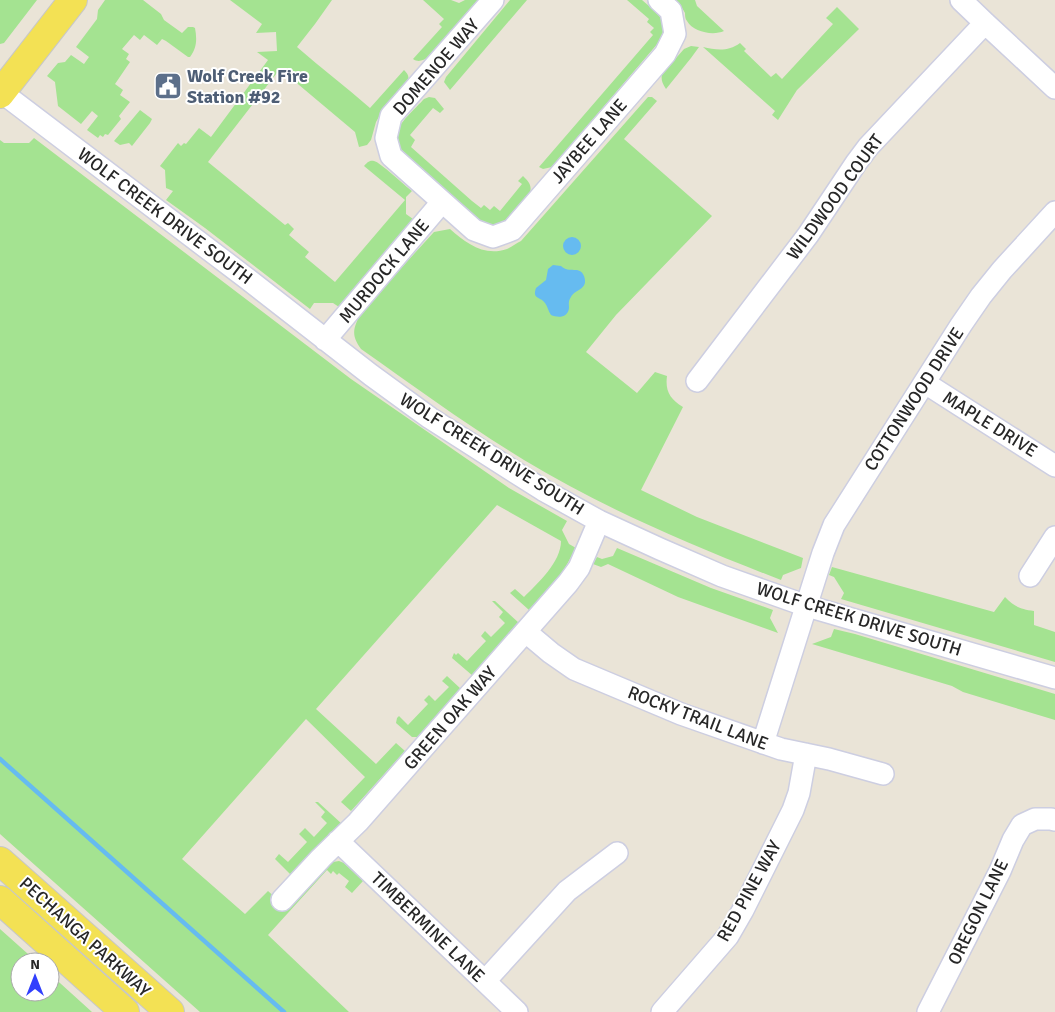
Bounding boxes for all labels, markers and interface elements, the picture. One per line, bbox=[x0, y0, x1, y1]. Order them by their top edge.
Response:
street label: DOMENOE WAY bbox=[388, 14, 484, 120]
place label: Wolf Creek Fire Station #92 bbox=[187, 65, 308, 108]
public building icon: Wolf Creek Fire Station #92 bbox=[153, 71, 183, 101]
street label: JAYBEE LANE bbox=[546, 94, 632, 188]
street label: WILDWOOD COURT bbox=[782, 130, 888, 264]
street label: WOLF CREEK DRIVE SOUTH bbox=[73, 143, 257, 289]
street label: MURDOCK LANE bbox=[334, 215, 434, 327]
street label: COTTONWOOD DRIVE bbox=[859, 323, 969, 475]
street label: MAPLE DRIVE bbox=[939, 386, 1041, 462]
street label: WOLF CREEK DRIVE SOUTH bbox=[396, 388, 588, 520]
street label: WOLF CREEK DRIVE SOUTH bbox=[754, 577, 964, 661]
street label: GREEN OAK WAY bbox=[399, 662, 501, 774]
street label: ROCKY TRAIL LANE bbox=[625, 681, 771, 755]
street label: RED PINE WAY bbox=[712, 836, 786, 946]
street label: OREGON LANE bbox=[943, 856, 1013, 968]
street label: TIMBERMINE LANE bbox=[367, 867, 489, 987]
street label: PECHANGA PARKWAY bbox=[15, 873, 155, 1001]
north arrow bbox=[10, 952, 60, 1002]

